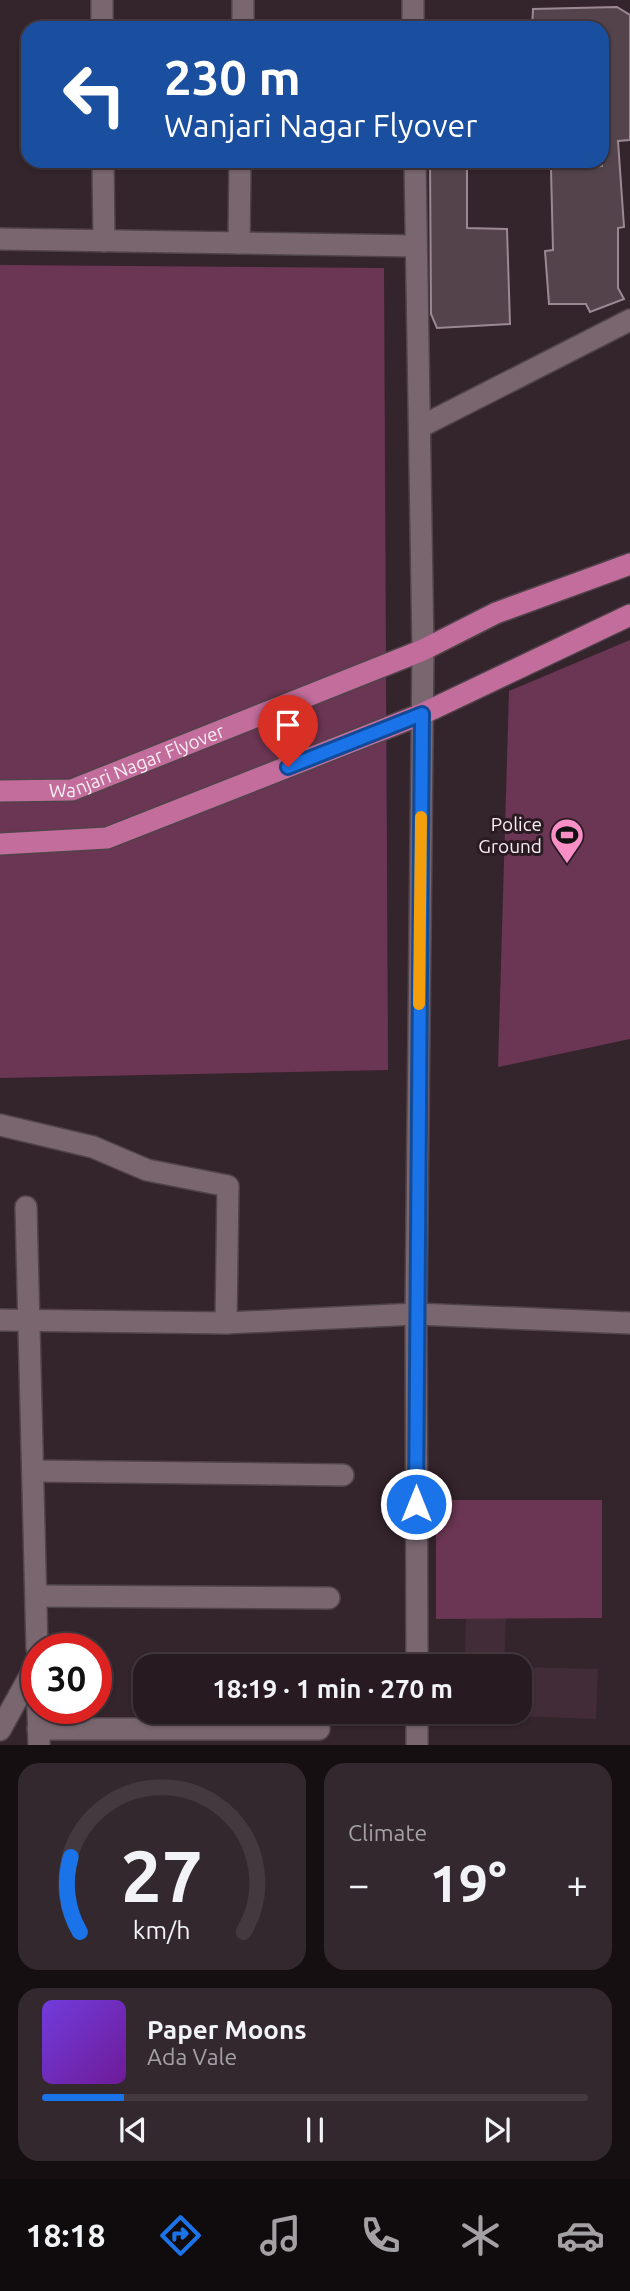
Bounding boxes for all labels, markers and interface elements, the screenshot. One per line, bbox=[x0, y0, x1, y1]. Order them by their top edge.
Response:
icon: left bbox=[49, 49, 140, 140]
text: 230 m bbox=[164, 49, 301, 104]
text: Wanjari Nagar Flyover bbox=[164, 107, 477, 143]
pin bbox=[258, 695, 318, 767]
icon: arrive bbox=[269, 706, 307, 744]
street label: Wanjari Nagar Flyover bbox=[49, 719, 228, 801]
place label: Police Ground bbox=[478, 813, 542, 857]
sports icon: Police Ground bbox=[548, 816, 586, 865]
position arrow bbox=[379, 1467, 453, 1541]
speed limit sign: 30 bbox=[21, 1633, 112, 1724]
text: 18:19 · 1 min · 270 m bbox=[212, 1674, 453, 1703]
text: Climate bbox=[348, 1820, 427, 1845]
text: 27 bbox=[121, 1835, 203, 1917]
text: 19° bbox=[429, 1854, 507, 1912]
text: − bbox=[348, 1863, 369, 1905]
text: + bbox=[567, 1863, 588, 1905]
text: km/h bbox=[133, 1916, 191, 1944]
text: Paper Moons bbox=[147, 2015, 306, 2044]
text: Ada Vale bbox=[147, 2044, 237, 2069]
icon: previous bbox=[114, 2111, 152, 2149]
icon: pause bbox=[296, 2111, 334, 2149]
icon: next bbox=[478, 2111, 516, 2149]
icon: directions bbox=[156, 2211, 205, 2260]
icon: music bbox=[256, 2211, 305, 2260]
icon: phone bbox=[356, 2211, 405, 2260]
icon: climate bbox=[456, 2211, 505, 2260]
icon: car bbox=[556, 2211, 605, 2260]
text: 18:18 bbox=[25, 2217, 105, 2253]

